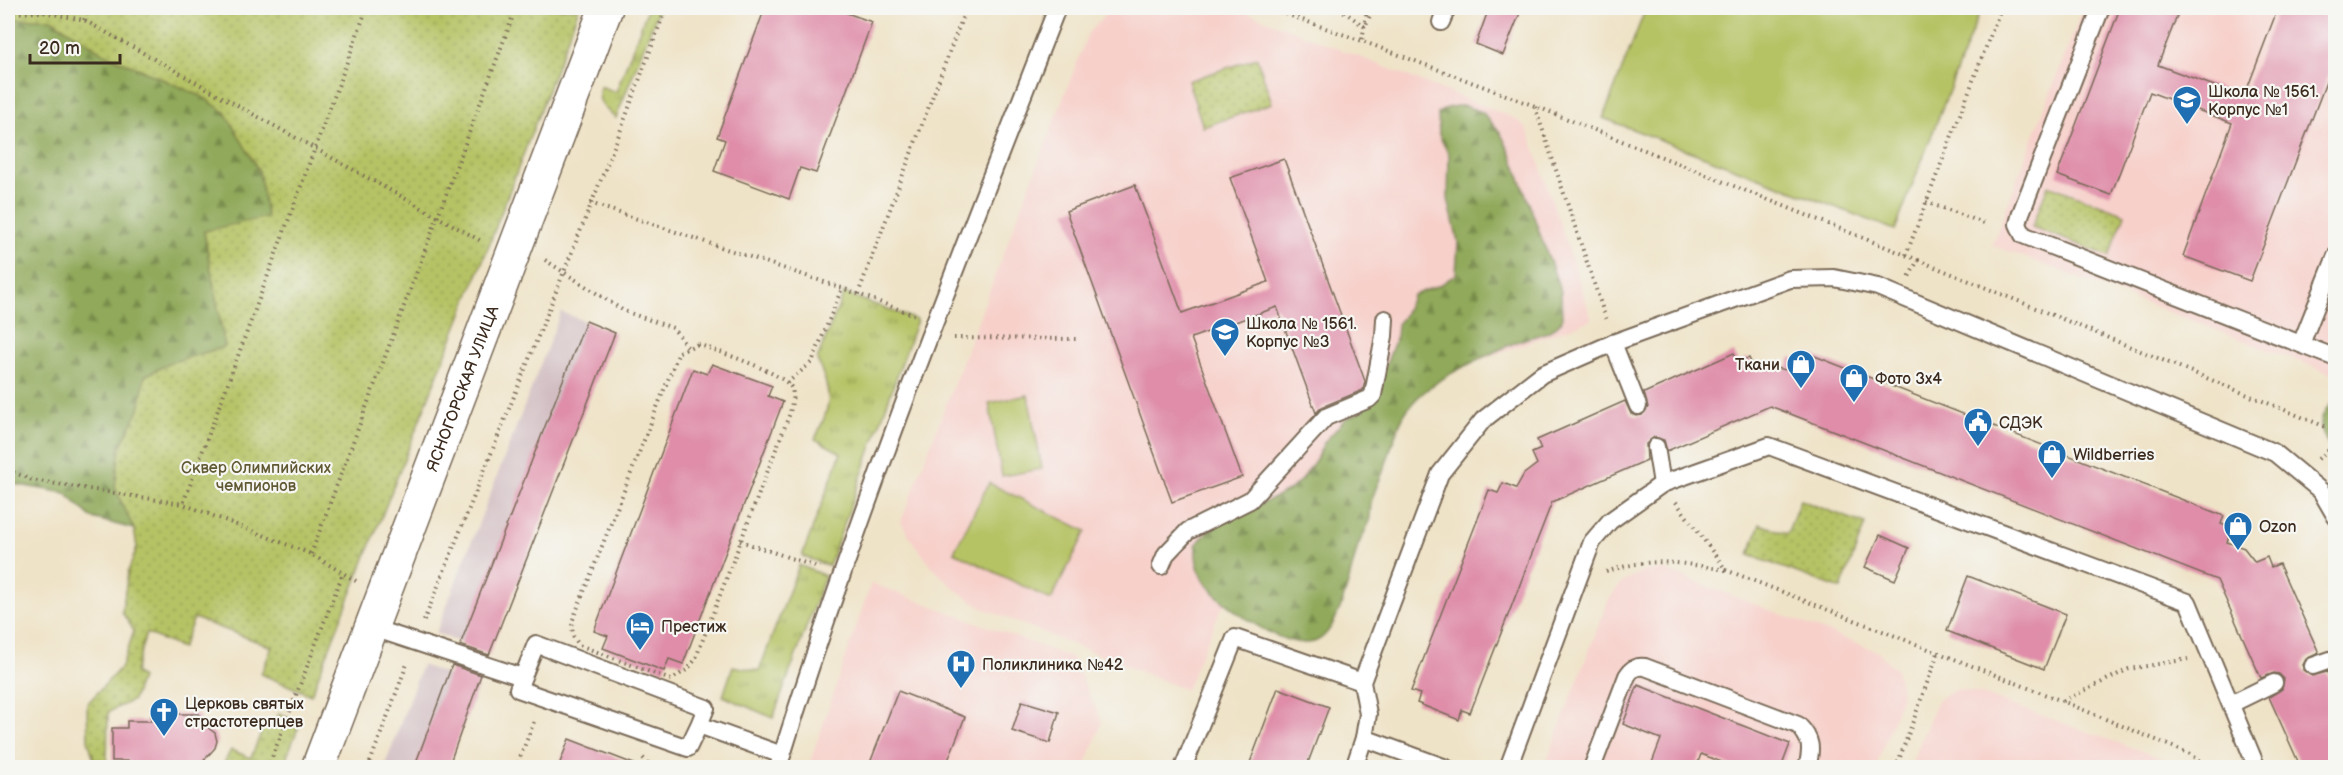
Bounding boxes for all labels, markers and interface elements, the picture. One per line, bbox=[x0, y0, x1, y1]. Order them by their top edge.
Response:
scale bar bbox=[30, 27, 120, 65]
text: 20 m bbox=[39, 38, 80, 59]
place label: Школа № 1561. Корпус №1 bbox=[2208, 83, 2319, 120]
school or university icon: Школа № 1561. Корпус №1 bbox=[2171, 84, 2203, 126]
street label: ЯСНОГОРСКАЯ УЛИЦА bbox=[423, 303, 503, 474]
place label: Школа № 1561. Корпус №3 bbox=[1246, 315, 1357, 352]
school or university icon: Школа № 1561. Корпус №3 bbox=[1209, 316, 1241, 358]
shop icon: Ткани bbox=[1785, 348, 1817, 390]
place label: Ткани bbox=[1735, 356, 1780, 375]
shop icon: Фото 3х4 bbox=[1838, 362, 1870, 404]
place label: Фото 3х4 bbox=[1875, 370, 1942, 389]
public building icon: СДЭК bbox=[1962, 406, 1994, 448]
place label: СДЭК bbox=[1999, 414, 2043, 433]
shop icon: Wildberries bbox=[2036, 438, 2068, 480]
place label: Wildberries bbox=[2073, 446, 2154, 465]
park label: Сквер Олимпийских чемпионов bbox=[181, 459, 331, 496]
shop icon: Ozon bbox=[2222, 510, 2254, 552]
place label: Ozon bbox=[2259, 518, 2297, 537]
hotel icon: Престиж bbox=[624, 610, 656, 652]
place label: Престиж bbox=[661, 618, 727, 637]
hospital icon: Поликлиника №42 bbox=[945, 648, 977, 690]
place label: Поликлиника №42 bbox=[982, 656, 1124, 675]
place label: Церковь святых страстотерпцев bbox=[185, 695, 304, 732]
church icon: Церковь святых страстотерпцев bbox=[148, 696, 180, 738]

